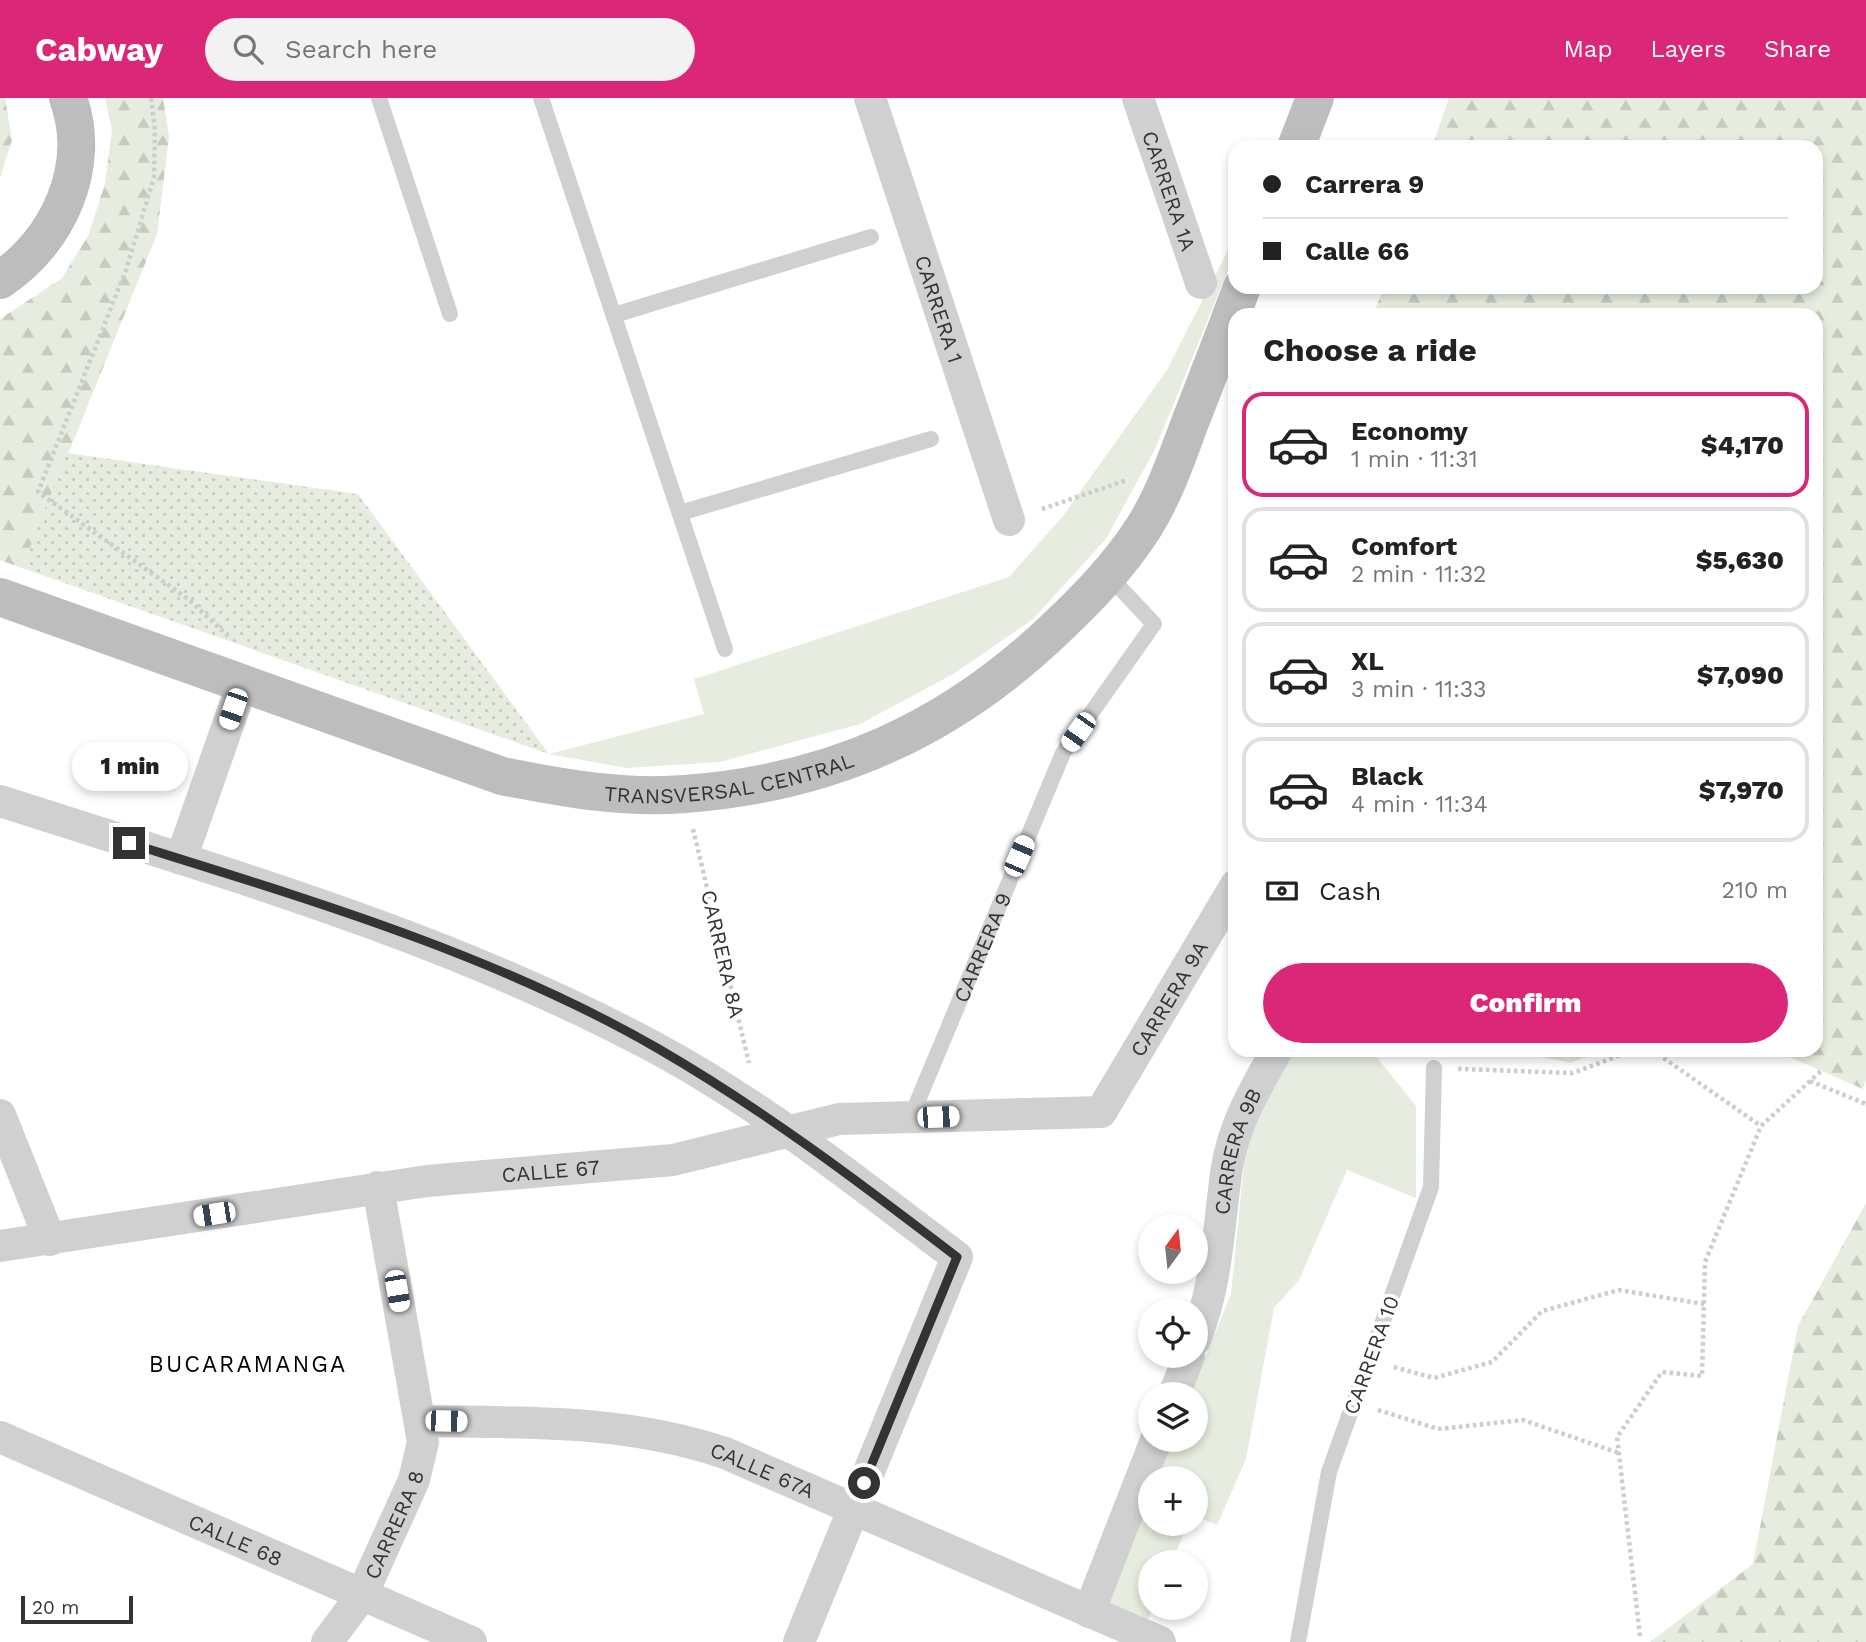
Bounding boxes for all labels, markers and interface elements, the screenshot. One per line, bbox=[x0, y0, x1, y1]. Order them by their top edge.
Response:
search box bbox=[205, 18, 695, 81]
text: Cabway bbox=[35, 30, 163, 69]
icon: search bbox=[229, 30, 267, 68]
text: Search here bbox=[285, 34, 437, 64]
text: Map bbox=[1564, 35, 1612, 63]
text: Layers bbox=[1650, 35, 1726, 63]
text: Share bbox=[1764, 35, 1831, 63]
street label: CARRERA 1A bbox=[1138, 127, 1202, 254]
text: Carrera 9 bbox=[1305, 169, 1424, 199]
text: Calle 66 bbox=[1305, 236, 1409, 266]
street label: CARRERA 1 bbox=[910, 252, 969, 366]
text: Choose a ride bbox=[1263, 331, 1477, 369]
icon: car bbox=[1267, 413, 1330, 476]
text: Economy bbox=[1351, 416, 1468, 446]
text: $4,170 bbox=[1701, 430, 1784, 460]
text: 1 min · 11:31 bbox=[1351, 446, 1478, 473]
icon: car bbox=[1267, 528, 1330, 591]
text: Comfort bbox=[1351, 531, 1457, 561]
text: $5,630 bbox=[1696, 545, 1784, 575]
text: 2 min · 11:32 bbox=[1351, 561, 1487, 588]
icon: car bbox=[1267, 643, 1330, 706]
text: XL bbox=[1351, 646, 1384, 676]
text: $7,090 bbox=[1697, 660, 1784, 690]
text: 3 min · 11:33 bbox=[1351, 676, 1487, 703]
car bbox=[217, 686, 250, 732]
car bbox=[1058, 709, 1099, 755]
callout: 1 min bbox=[71, 742, 187, 790]
street label: TRANSVERSAL CENTRAL bbox=[603, 747, 857, 808]
text: 1 min bbox=[100, 753, 160, 780]
icon: car bbox=[1267, 758, 1330, 821]
text: Black bbox=[1351, 761, 1423, 791]
text: $7,970 bbox=[1699, 775, 1784, 805]
text: 4 min · 11:34 bbox=[1351, 791, 1488, 818]
route end bbox=[113, 827, 145, 859]
car bbox=[1002, 833, 1037, 879]
icon: cash bbox=[1263, 872, 1301, 910]
text: Cash bbox=[1319, 876, 1381, 906]
text: 210 m bbox=[1722, 877, 1788, 904]
street label: CARRERA 8A bbox=[696, 888, 750, 1021]
street label: CARRERA 9 bbox=[948, 889, 1016, 1006]
street label: CARRERA 9A bbox=[1124, 936, 1213, 1061]
button: Confirm bbox=[1263, 963, 1788, 1043]
street label: CARRERA 9B bbox=[1209, 1084, 1266, 1216]
car bbox=[917, 1106, 960, 1128]
street label: CALLE 67 bbox=[501, 1154, 601, 1187]
car bbox=[192, 1200, 237, 1228]
north arrow bbox=[1138, 1214, 1208, 1284]
map controls bbox=[1138, 1214, 1208, 1620]
car bbox=[384, 1268, 411, 1314]
street label: CARRERA 10 bbox=[1338, 1292, 1404, 1418]
button: locate bbox=[1138, 1298, 1208, 1368]
district label: BUCARAMANGA bbox=[149, 1351, 347, 1378]
button: layers bbox=[1138, 1382, 1208, 1452]
car bbox=[425, 1410, 468, 1432]
street label: CALLE 67A bbox=[707, 1437, 819, 1503]
button: + bbox=[1138, 1466, 1208, 1536]
route start bbox=[848, 1467, 880, 1499]
street label: CARRERA 8 bbox=[358, 1468, 428, 1583]
street label: CALLE 68 bbox=[185, 1508, 286, 1571]
button: − bbox=[1138, 1550, 1208, 1620]
scale bar bbox=[21, 1593, 133, 1625]
text: 20 m bbox=[32, 1596, 79, 1619]

